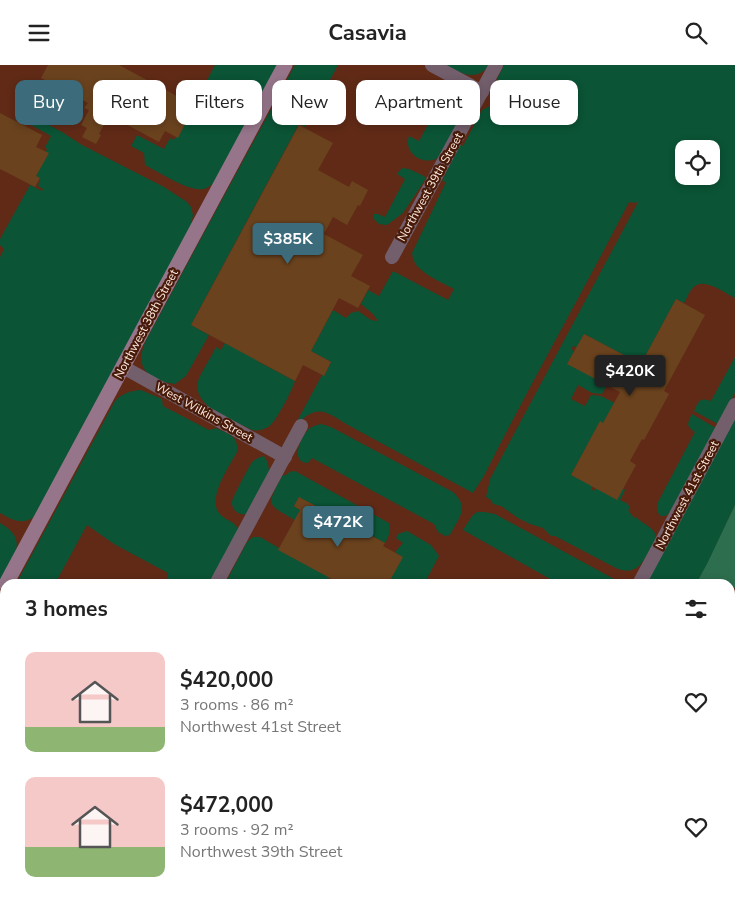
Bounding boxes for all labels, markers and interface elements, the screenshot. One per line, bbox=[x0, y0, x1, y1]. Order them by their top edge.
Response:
text: Casavia bbox=[328, 18, 407, 48]
icon: menu bbox=[25, 19, 53, 47]
icon: search bbox=[682, 19, 710, 47]
chip: Buy bbox=[15, 80, 83, 125]
chip: Rent bbox=[93, 80, 166, 125]
chip: Filters bbox=[176, 80, 262, 125]
chip: New bbox=[272, 80, 346, 125]
chip: Apartment bbox=[356, 80, 480, 125]
chip: House bbox=[490, 80, 578, 125]
street label: Northwest 39th Street bbox=[393, 129, 467, 244]
map controls bbox=[675, 140, 720, 185]
button: locate bbox=[675, 140, 720, 185]
pin: $385K bbox=[253, 223, 323, 265]
text: $385K bbox=[263, 228, 313, 250]
street label: Northwest 38th Street bbox=[110, 266, 182, 382]
pin: $420K bbox=[595, 355, 665, 397]
text: $420K bbox=[605, 360, 655, 382]
street label: West Wilkins Street bbox=[153, 379, 256, 446]
street label: Northwest 41st Street bbox=[652, 437, 723, 552]
pin: $472K bbox=[303, 505, 373, 548]
text: $472K bbox=[313, 511, 363, 533]
text: 3 homes bbox=[25, 595, 108, 623]
icon: filters bbox=[682, 595, 710, 623]
text: $420,000 bbox=[180, 666, 273, 694]
icon: home bbox=[65, 672, 125, 732]
icon: heart bbox=[682, 688, 710, 716]
text: 3 rooms · 86 m² bbox=[180, 694, 293, 716]
text: Northwest 41st Street bbox=[180, 716, 341, 738]
text: $472,000 bbox=[180, 791, 273, 819]
icon: home bbox=[65, 797, 125, 857]
icon: heart bbox=[682, 813, 710, 841]
text: 3 rooms · 92 m² bbox=[180, 819, 293, 841]
text: Northwest 39th Street bbox=[180, 841, 342, 863]

